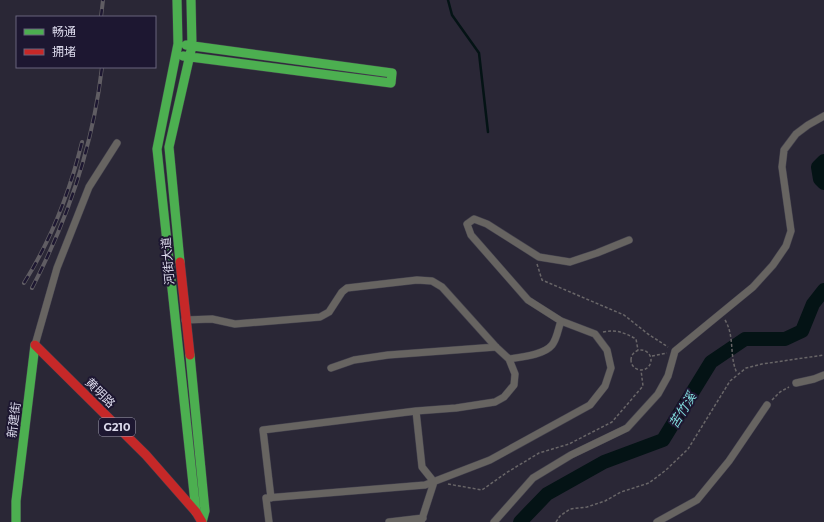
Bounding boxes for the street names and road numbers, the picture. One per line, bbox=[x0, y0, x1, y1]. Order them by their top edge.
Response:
street label: 河街大道 bbox=[158, 236, 177, 286]
street label: 黄明路 bbox=[82, 375, 118, 411]
street label: 新建街 bbox=[4, 401, 23, 439]
road number: G210 bbox=[99, 418, 135, 436]

